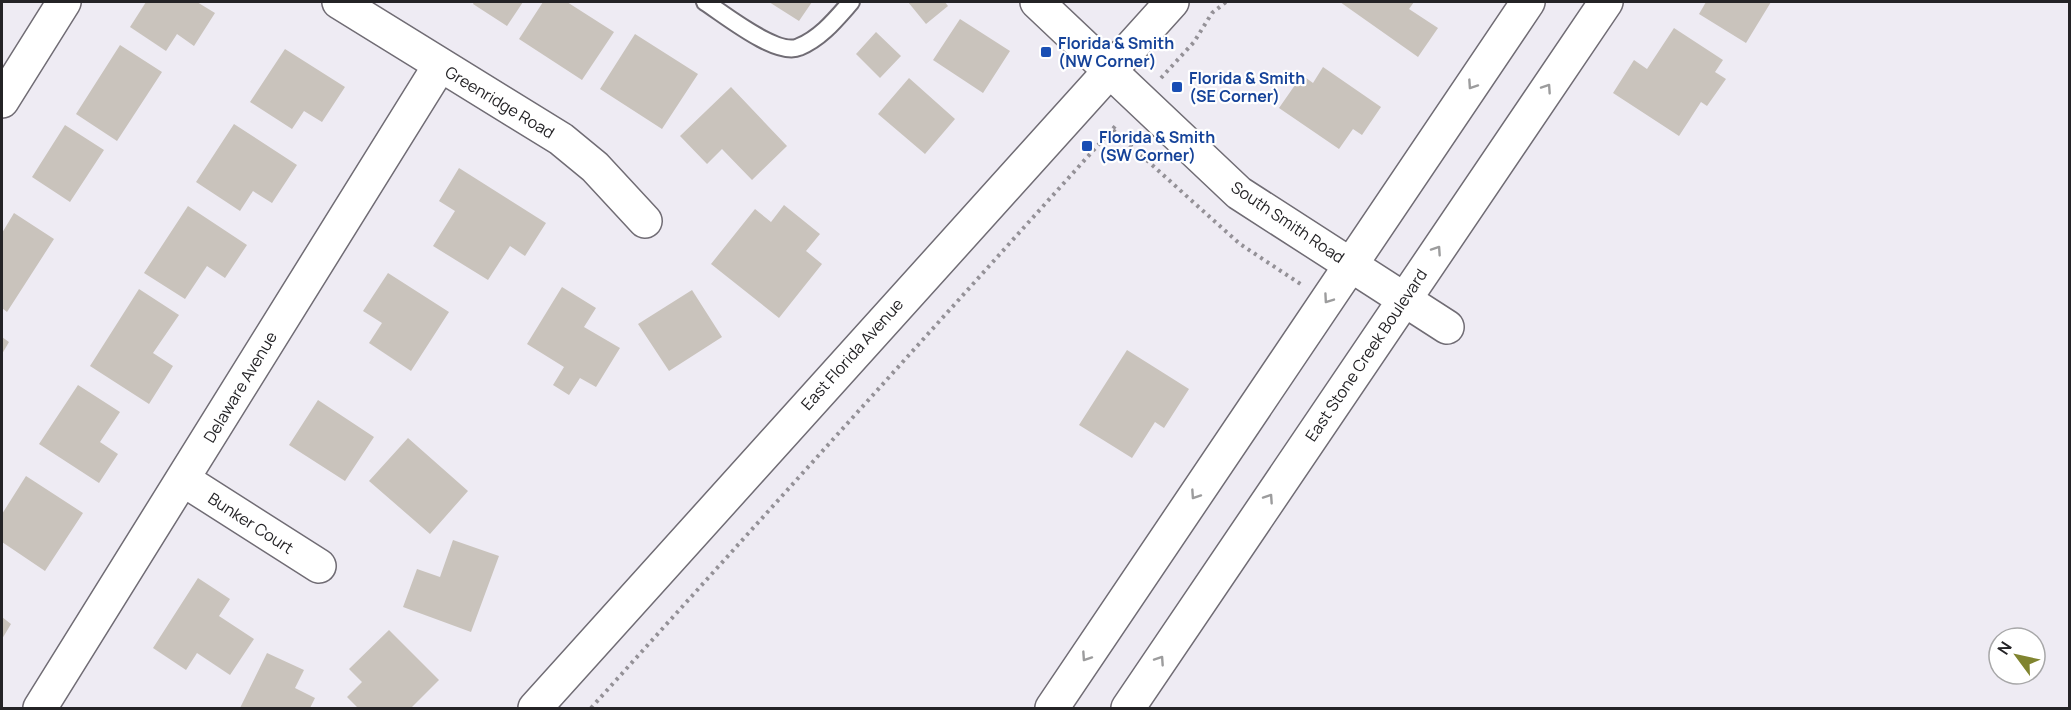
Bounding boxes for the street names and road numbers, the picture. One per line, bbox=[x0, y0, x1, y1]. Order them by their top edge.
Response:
street label: Greenridge Road bbox=[441, 61, 559, 143]
street label: South Smith Road bbox=[1227, 176, 1349, 268]
street label: East Stone Creek Boulevard bbox=[1300, 264, 1432, 446]
street label: East Florida Avenue bbox=[796, 293, 908, 415]
street label: Delaware Avenue bbox=[198, 327, 282, 447]
street label: Bunker Court bbox=[204, 487, 298, 559]

